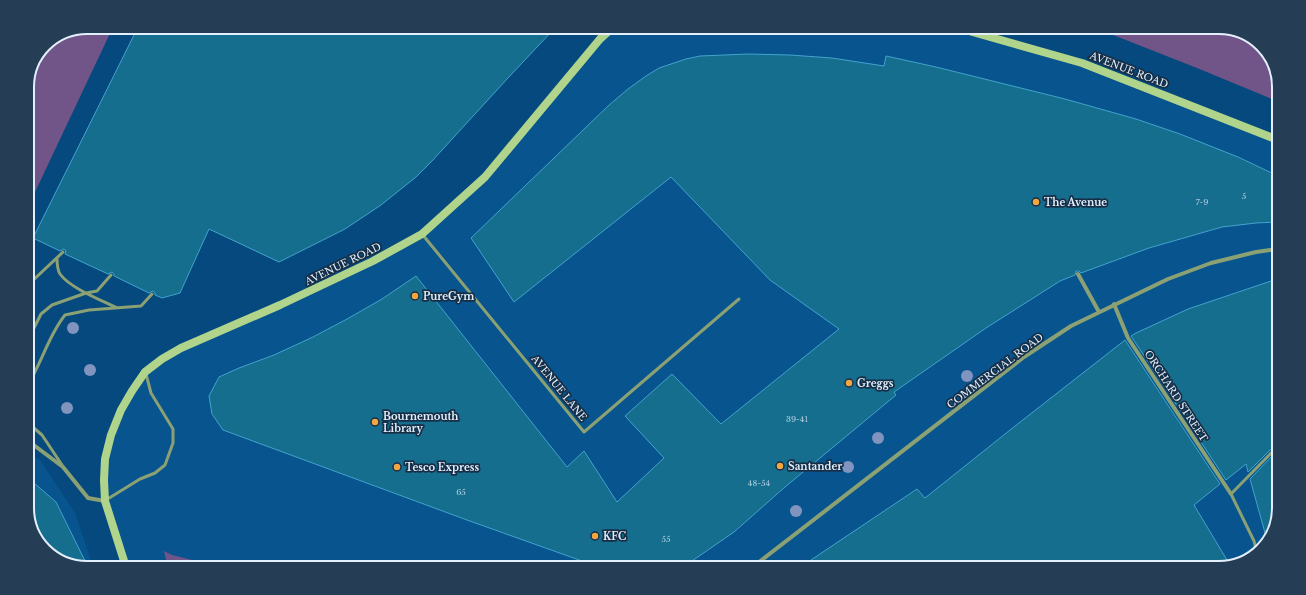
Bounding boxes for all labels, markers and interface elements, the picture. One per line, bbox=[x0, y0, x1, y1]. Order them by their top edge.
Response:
street label: AVENUE ROAD bbox=[1087, 49, 1170, 91]
house number: 5 bbox=[1242, 191, 1247, 201]
place label: The Avenue bbox=[1044, 196, 1107, 209]
marker: The Avenue bbox=[1031, 197, 1041, 207]
house number: 7-9 bbox=[1196, 197, 1208, 207]
street label: AVENUE ROAD bbox=[302, 240, 383, 289]
place label: PureGym bbox=[423, 290, 474, 303]
marker: PureGym bbox=[410, 291, 420, 301]
street label: COMMERCIAL ROAD bbox=[944, 330, 1046, 411]
street label: ORCHARD STREET bbox=[1142, 348, 1210, 444]
street label: AVENUE LANE bbox=[528, 352, 590, 424]
place label: Greggs bbox=[857, 377, 894, 390]
marker: Greggs bbox=[844, 378, 854, 388]
place label: Bournemouth Library bbox=[383, 410, 459, 435]
house number: 39-41 bbox=[786, 414, 808, 424]
marker: Bournemouth Library bbox=[370, 417, 380, 427]
place label: Santander bbox=[788, 460, 842, 473]
place label: Tesco Express bbox=[405, 461, 479, 474]
marker: Santander bbox=[775, 461, 785, 471]
marker: Tesco Express bbox=[392, 462, 402, 472]
house number: 48-54 bbox=[748, 478, 771, 488]
house number: 65 bbox=[456, 487, 466, 497]
place label: KFC bbox=[603, 530, 626, 543]
marker: KFC bbox=[590, 531, 600, 541]
house number: 55 bbox=[661, 534, 671, 544]

